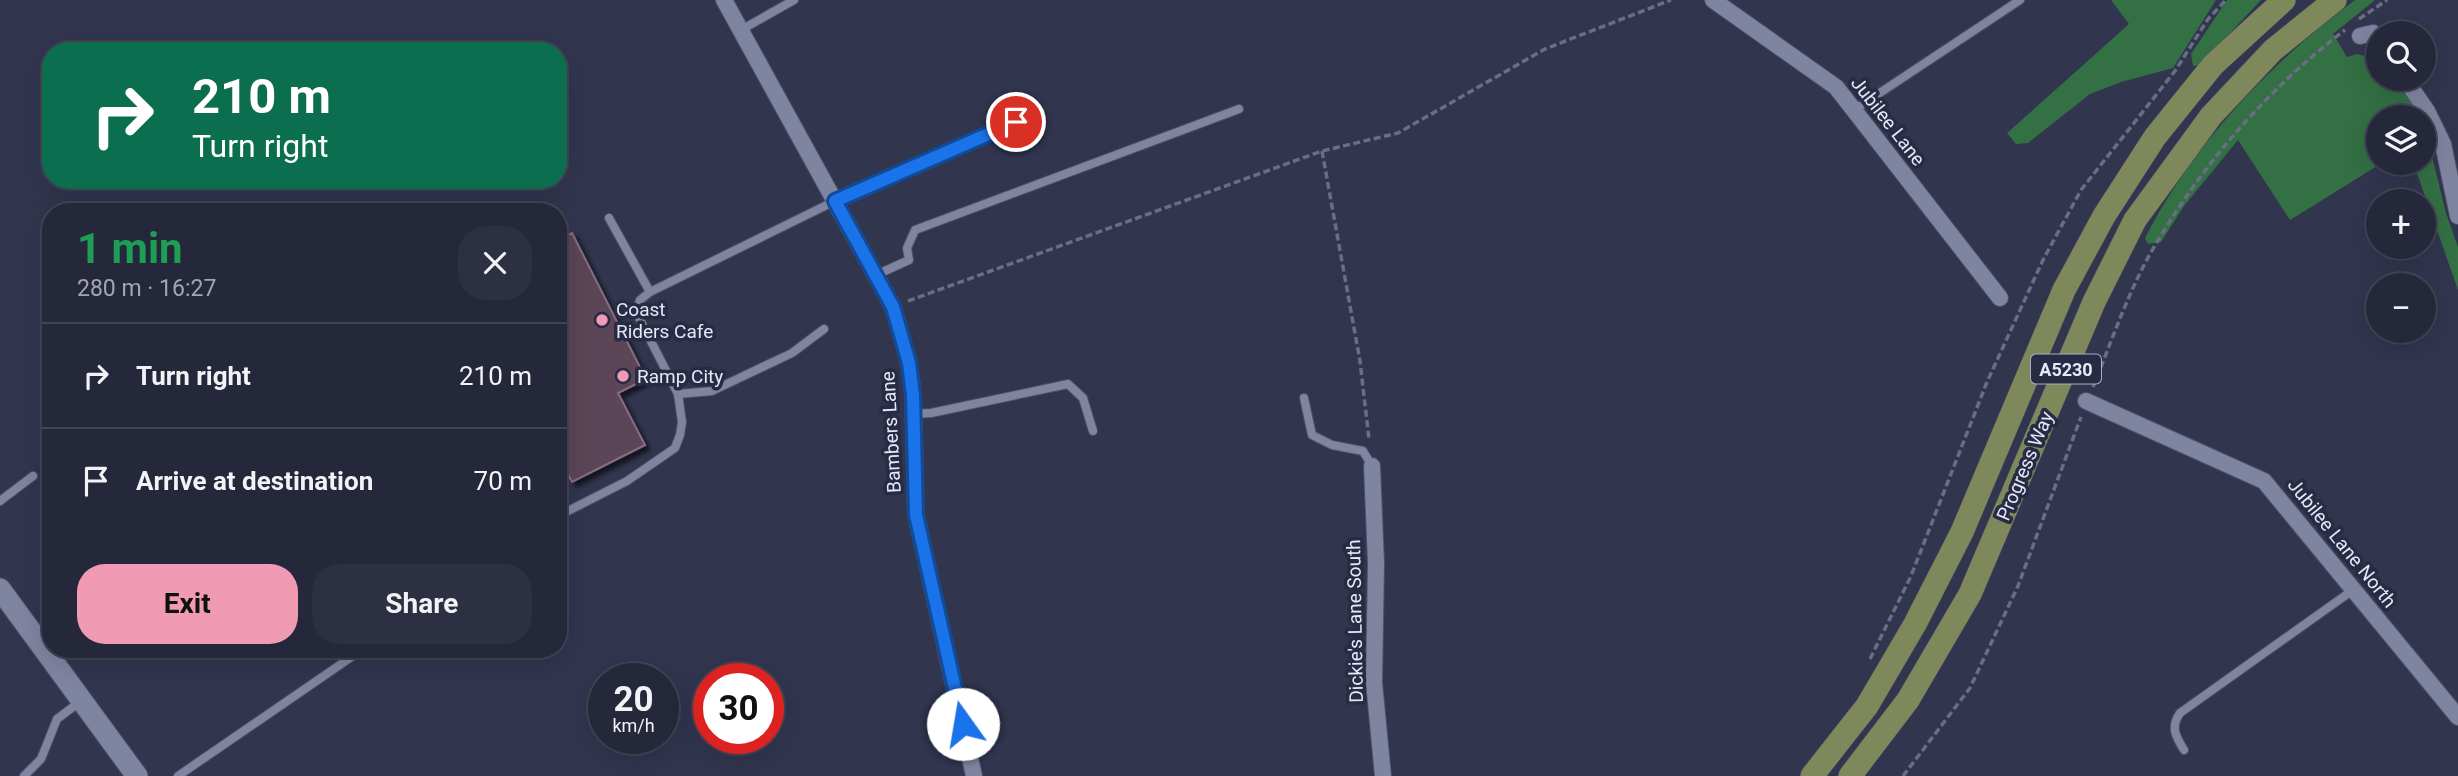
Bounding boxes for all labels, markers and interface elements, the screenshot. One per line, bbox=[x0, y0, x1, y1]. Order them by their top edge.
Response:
map controls bbox=[2366, 21, 2436, 343]
button: search bbox=[2366, 21, 2436, 91]
text: 210 m bbox=[192, 68, 331, 125]
icon: right bbox=[77, 70, 168, 161]
street label: Jubilee Lane bbox=[1846, 72, 1930, 170]
pin bbox=[986, 92, 1046, 152]
icon: arrive bbox=[997, 103, 1035, 141]
button: layers bbox=[2366, 105, 2436, 175]
text: Turn right bbox=[192, 127, 328, 165]
button: + bbox=[2366, 189, 2436, 259]
text: 1 min bbox=[77, 224, 183, 273]
button: close bbox=[458, 226, 532, 300]
button: − bbox=[2366, 273, 2436, 343]
text: 280 m · 16:27 bbox=[77, 275, 216, 302]
place label: Coast Riders Cafe bbox=[616, 298, 713, 343]
marker: Coast Riders Cafe bbox=[594, 312, 610, 328]
road number: A5230 bbox=[2031, 354, 2101, 384]
icon: right bbox=[77, 357, 115, 395]
text: Turn right bbox=[136, 361, 251, 391]
text: 210 m bbox=[459, 361, 532, 391]
place label: Ramp City bbox=[637, 365, 723, 388]
marker: Ramp City bbox=[615, 368, 631, 384]
street label: Bambers Lane bbox=[876, 371, 906, 493]
street label: Progress Way bbox=[1992, 408, 2058, 524]
icon: arrive bbox=[77, 462, 115, 500]
text: Arrive at destination bbox=[136, 466, 373, 496]
text: 70 m bbox=[474, 466, 532, 496]
street label: Jubilee Lane North bbox=[2283, 474, 2401, 612]
street label: Dickie's Lane South bbox=[1342, 539, 1368, 703]
button: Exit bbox=[77, 564, 298, 644]
button: Share bbox=[312, 564, 532, 644]
speed limit sign: 30 bbox=[693, 663, 784, 754]
text: 20 bbox=[613, 679, 654, 720]
position arrow bbox=[926, 687, 1000, 761]
text: km/h bbox=[612, 715, 655, 736]

